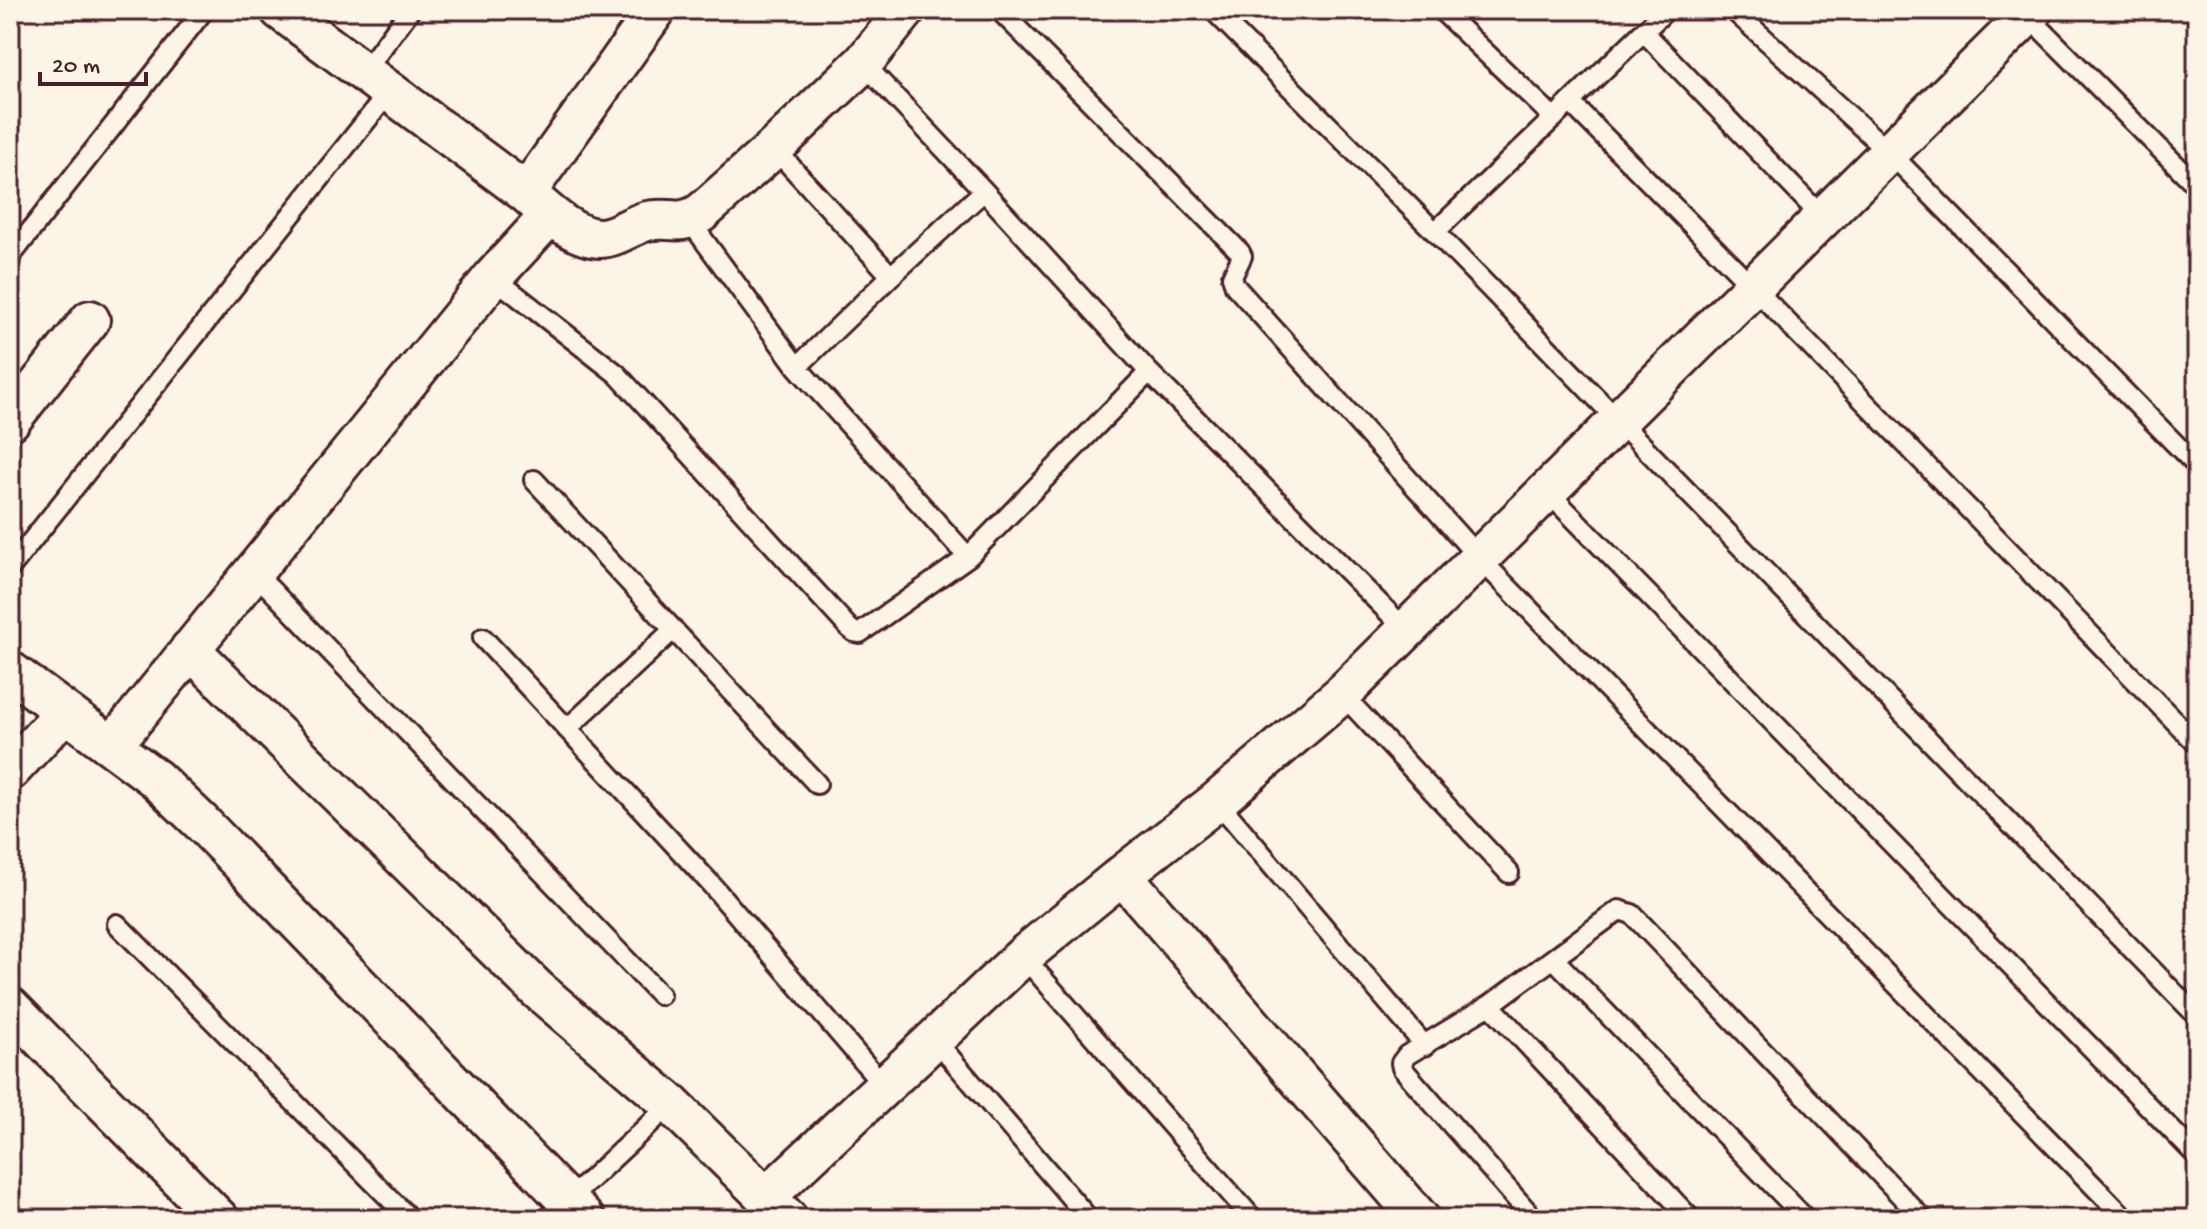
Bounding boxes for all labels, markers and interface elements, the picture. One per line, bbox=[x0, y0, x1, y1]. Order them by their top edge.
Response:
scale bar bbox=[40, 36, 146, 86]
text: 20 m bbox=[52, 53, 100, 82]

